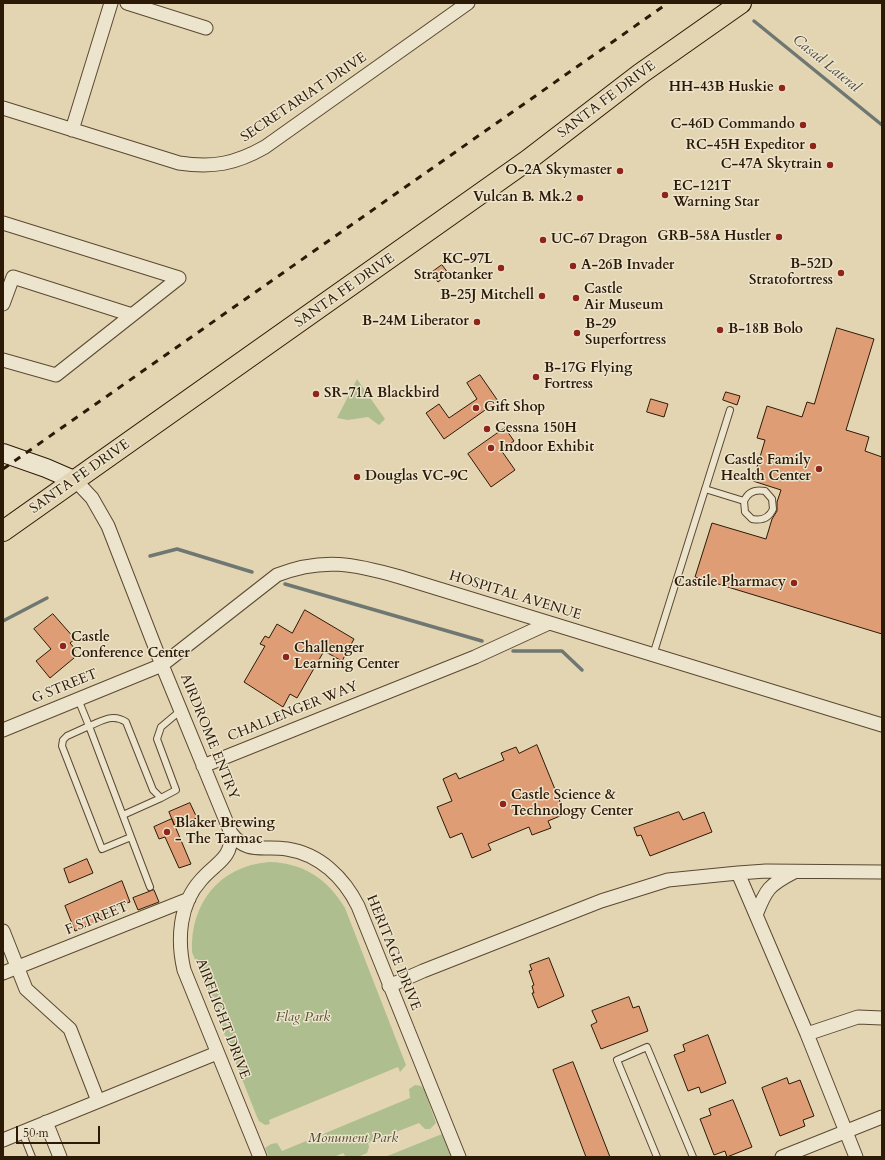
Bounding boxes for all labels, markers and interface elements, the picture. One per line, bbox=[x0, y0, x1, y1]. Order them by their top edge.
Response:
water label: Casad Lateral bbox=[788, 31, 864, 97]
street label: SECRETARIAT DRIVE bbox=[238, 50, 370, 146]
street label: SANTA FE DRIVE bbox=[555, 58, 659, 142]
place label: HH-43B Huskie bbox=[669, 80, 774, 96]
marker: HH-43B Huskie bbox=[777, 83, 787, 93]
place label: C-46D Commando bbox=[670, 117, 795, 133]
marker: C-46D Commando bbox=[798, 120, 808, 130]
place label: RC-45H Expeditor bbox=[686, 138, 805, 154]
marker: RC-45H Expeditor bbox=[808, 141, 818, 151]
place label: C-47A Skytrain bbox=[721, 157, 822, 173]
marker: C-47A Skytrain bbox=[825, 160, 835, 170]
place label: O-2A Skymaster bbox=[505, 163, 612, 179]
marker: O-2A Skymaster bbox=[615, 166, 625, 176]
place label: EC-121T Warning Star bbox=[673, 179, 759, 212]
place label: Vulcan B. Mk.2 bbox=[473, 190, 572, 206]
marker: EC-121T Warning Star bbox=[660, 190, 670, 200]
marker: Vulcan B. Mk.2 bbox=[575, 193, 585, 203]
place label: GRB-58A Hustler bbox=[657, 229, 771, 245]
place label: UC-67 Dragon bbox=[551, 232, 648, 248]
marker: GRB-58A Hustler bbox=[774, 232, 784, 242]
marker: UC-67 Dragon bbox=[538, 235, 548, 245]
street label: SANTA FE DRIVE bbox=[292, 250, 398, 332]
place label: KC-97L Stratotanker bbox=[414, 252, 493, 284]
place label: B-52D Stratofortress bbox=[749, 257, 833, 290]
place label: A-26B Invader bbox=[581, 258, 674, 274]
marker: A-26B Invader bbox=[568, 261, 578, 271]
marker: KC-97L Stratotanker bbox=[496, 263, 506, 273]
marker: B-52D Stratofortress bbox=[836, 268, 846, 278]
place label: Castle Air Museum bbox=[584, 282, 663, 314]
place label: B-25J Mitchell bbox=[440, 288, 534, 304]
marker: B-25J Mitchell bbox=[537, 291, 547, 301]
marker: Castle Air Museum bbox=[571, 293, 581, 303]
place label: B-24M Liberator bbox=[362, 314, 469, 330]
marker: B-24M Liberator bbox=[472, 317, 482, 327]
place label: B-29 Superfortress bbox=[585, 317, 666, 350]
place label: B-18B Bolo bbox=[728, 322, 803, 338]
marker: B-18B Bolo bbox=[715, 325, 725, 335]
marker: B-29 Superfortress bbox=[572, 328, 582, 338]
place label: B-17G Flying Fortress bbox=[544, 361, 632, 394]
marker: B-17G Flying Fortress bbox=[531, 372, 541, 382]
place label: SR-71A Blackbird bbox=[324, 386, 439, 402]
marker: SR-71A Blackbird bbox=[311, 389, 321, 399]
place label: Gift Shop bbox=[484, 400, 545, 416]
marker: Gift Shop bbox=[471, 403, 481, 413]
place label: Cessna 150H bbox=[495, 421, 577, 437]
marker: Cessna 150H bbox=[482, 424, 492, 434]
street label: SANTA FE DRIVE bbox=[27, 436, 133, 518]
place label: Indoor Exhibit bbox=[499, 440, 594, 456]
marker: Indoor Exhibit bbox=[486, 443, 496, 453]
place label: Castle Family Health Center bbox=[721, 453, 811, 486]
marker: Castle Family Health Center bbox=[814, 464, 824, 474]
place label: Douglas VC-9C bbox=[365, 469, 468, 485]
marker: Douglas VC-9C bbox=[352, 472, 362, 482]
street label: HOSPITAL AVENUE bbox=[447, 568, 583, 624]
place label: Castile Pharmacy bbox=[674, 575, 786, 591]
marker: Castile Pharmacy bbox=[789, 578, 799, 588]
place label: Castle Conference Center bbox=[71, 630, 190, 662]
marker: Castle Conference Center bbox=[58, 641, 68, 651]
place label: Challenger Learning Center bbox=[294, 641, 399, 674]
marker: Challenger Learning Center bbox=[281, 652, 291, 662]
street label: G STREET bbox=[30, 666, 100, 708]
street label: AIRDROME ENTRY bbox=[176, 672, 242, 802]
street label: CHALLENGER WAY bbox=[225, 678, 361, 746]
place label: Castle Science & Technology Center bbox=[511, 788, 633, 820]
marker: Castle Science & Technology Center bbox=[498, 799, 508, 809]
place label: Blaker Brewing - The Tarmac bbox=[175, 816, 275, 848]
marker: Blaker Brewing - The Tarmac bbox=[162, 827, 172, 837]
street label: HERITAGE DRIVE bbox=[362, 893, 424, 1013]
street label: F STREET bbox=[63, 899, 131, 939]
street label: AIRFLIGHT DRIVE bbox=[191, 957, 253, 1081]
park label: Flag Park bbox=[276, 1010, 330, 1026]
scale bar bbox=[18, 1118, 102, 1144]
text: 50 m bbox=[23, 1125, 49, 1141]
park label: Monument Park bbox=[308, 1131, 398, 1147]

